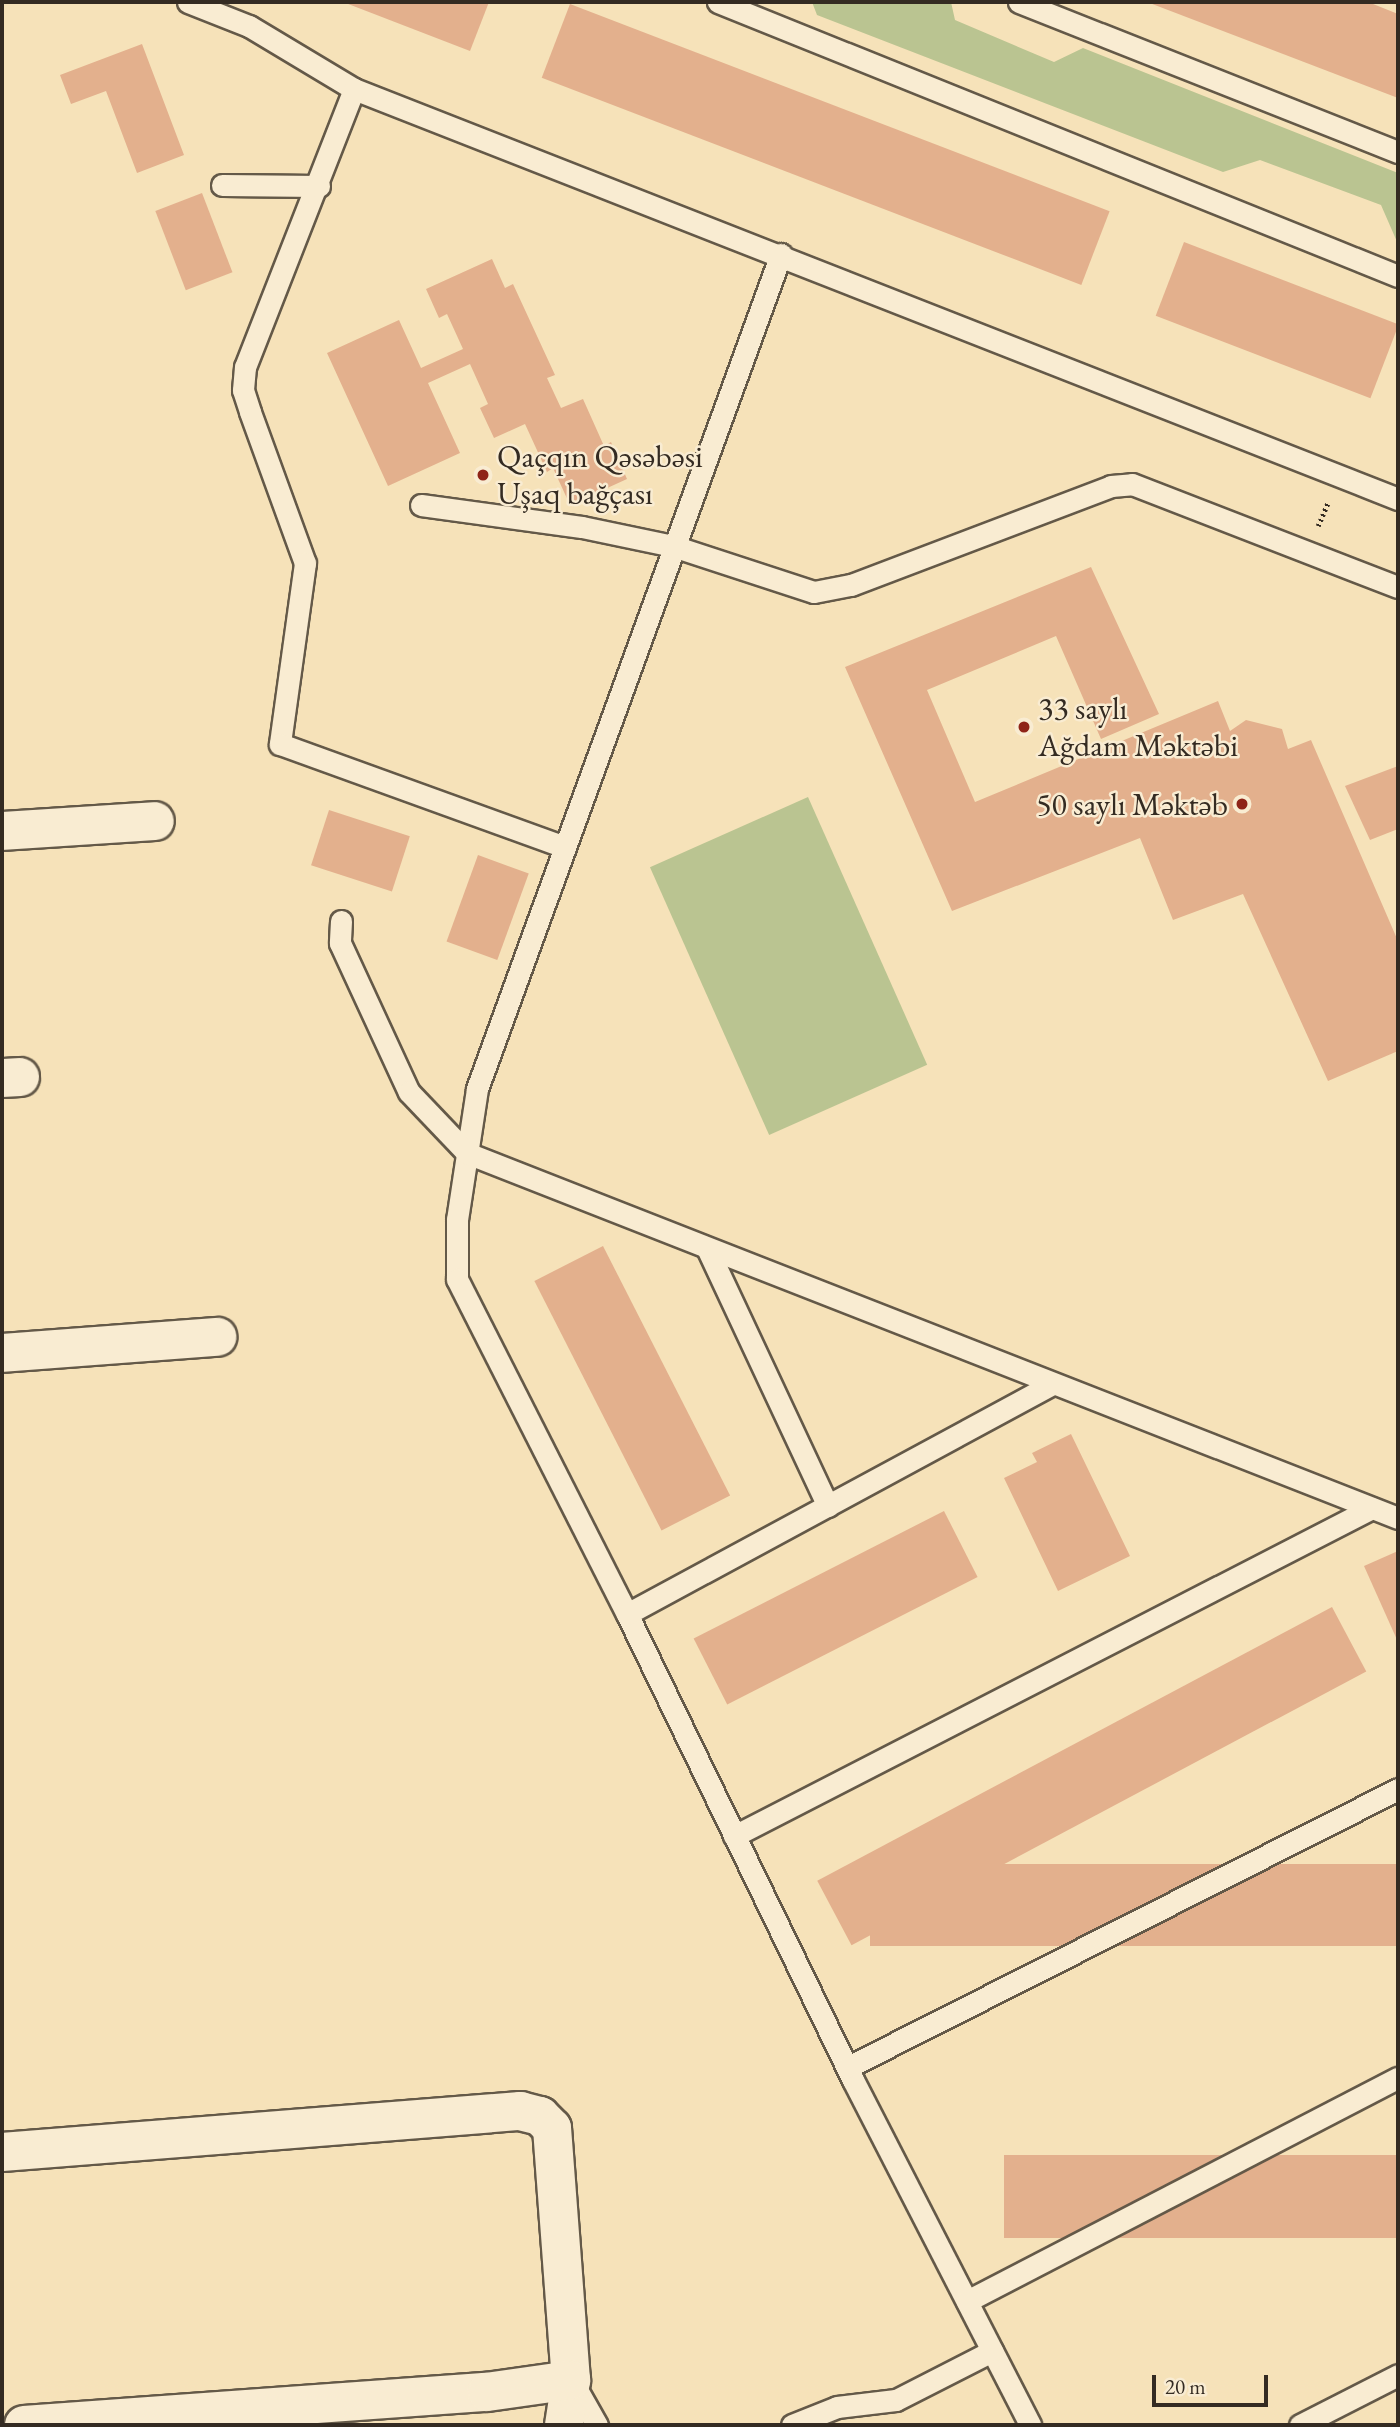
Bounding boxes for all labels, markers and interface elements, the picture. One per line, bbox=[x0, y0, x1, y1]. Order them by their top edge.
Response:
place label: Qaçqın Qəsəbəsi Uşaq bağçası bbox=[497, 438, 703, 513]
marker: Qaçqın Qəsəbəsi Uşaq bağçası bbox=[475, 467, 491, 483]
place label: 33 saylı Ağdam Məktəbi bbox=[1038, 690, 1238, 765]
marker: 33 saylı Ağdam Məktəbi bbox=[1016, 719, 1032, 735]
place label: 50 saylı Məktəb bbox=[1036, 785, 1228, 823]
marker: 50 saylı Məktəb bbox=[1234, 796, 1250, 812]
scale bar bbox=[1155, 2360, 1270, 2404]
text: 20 m bbox=[1165, 2373, 1206, 2400]

